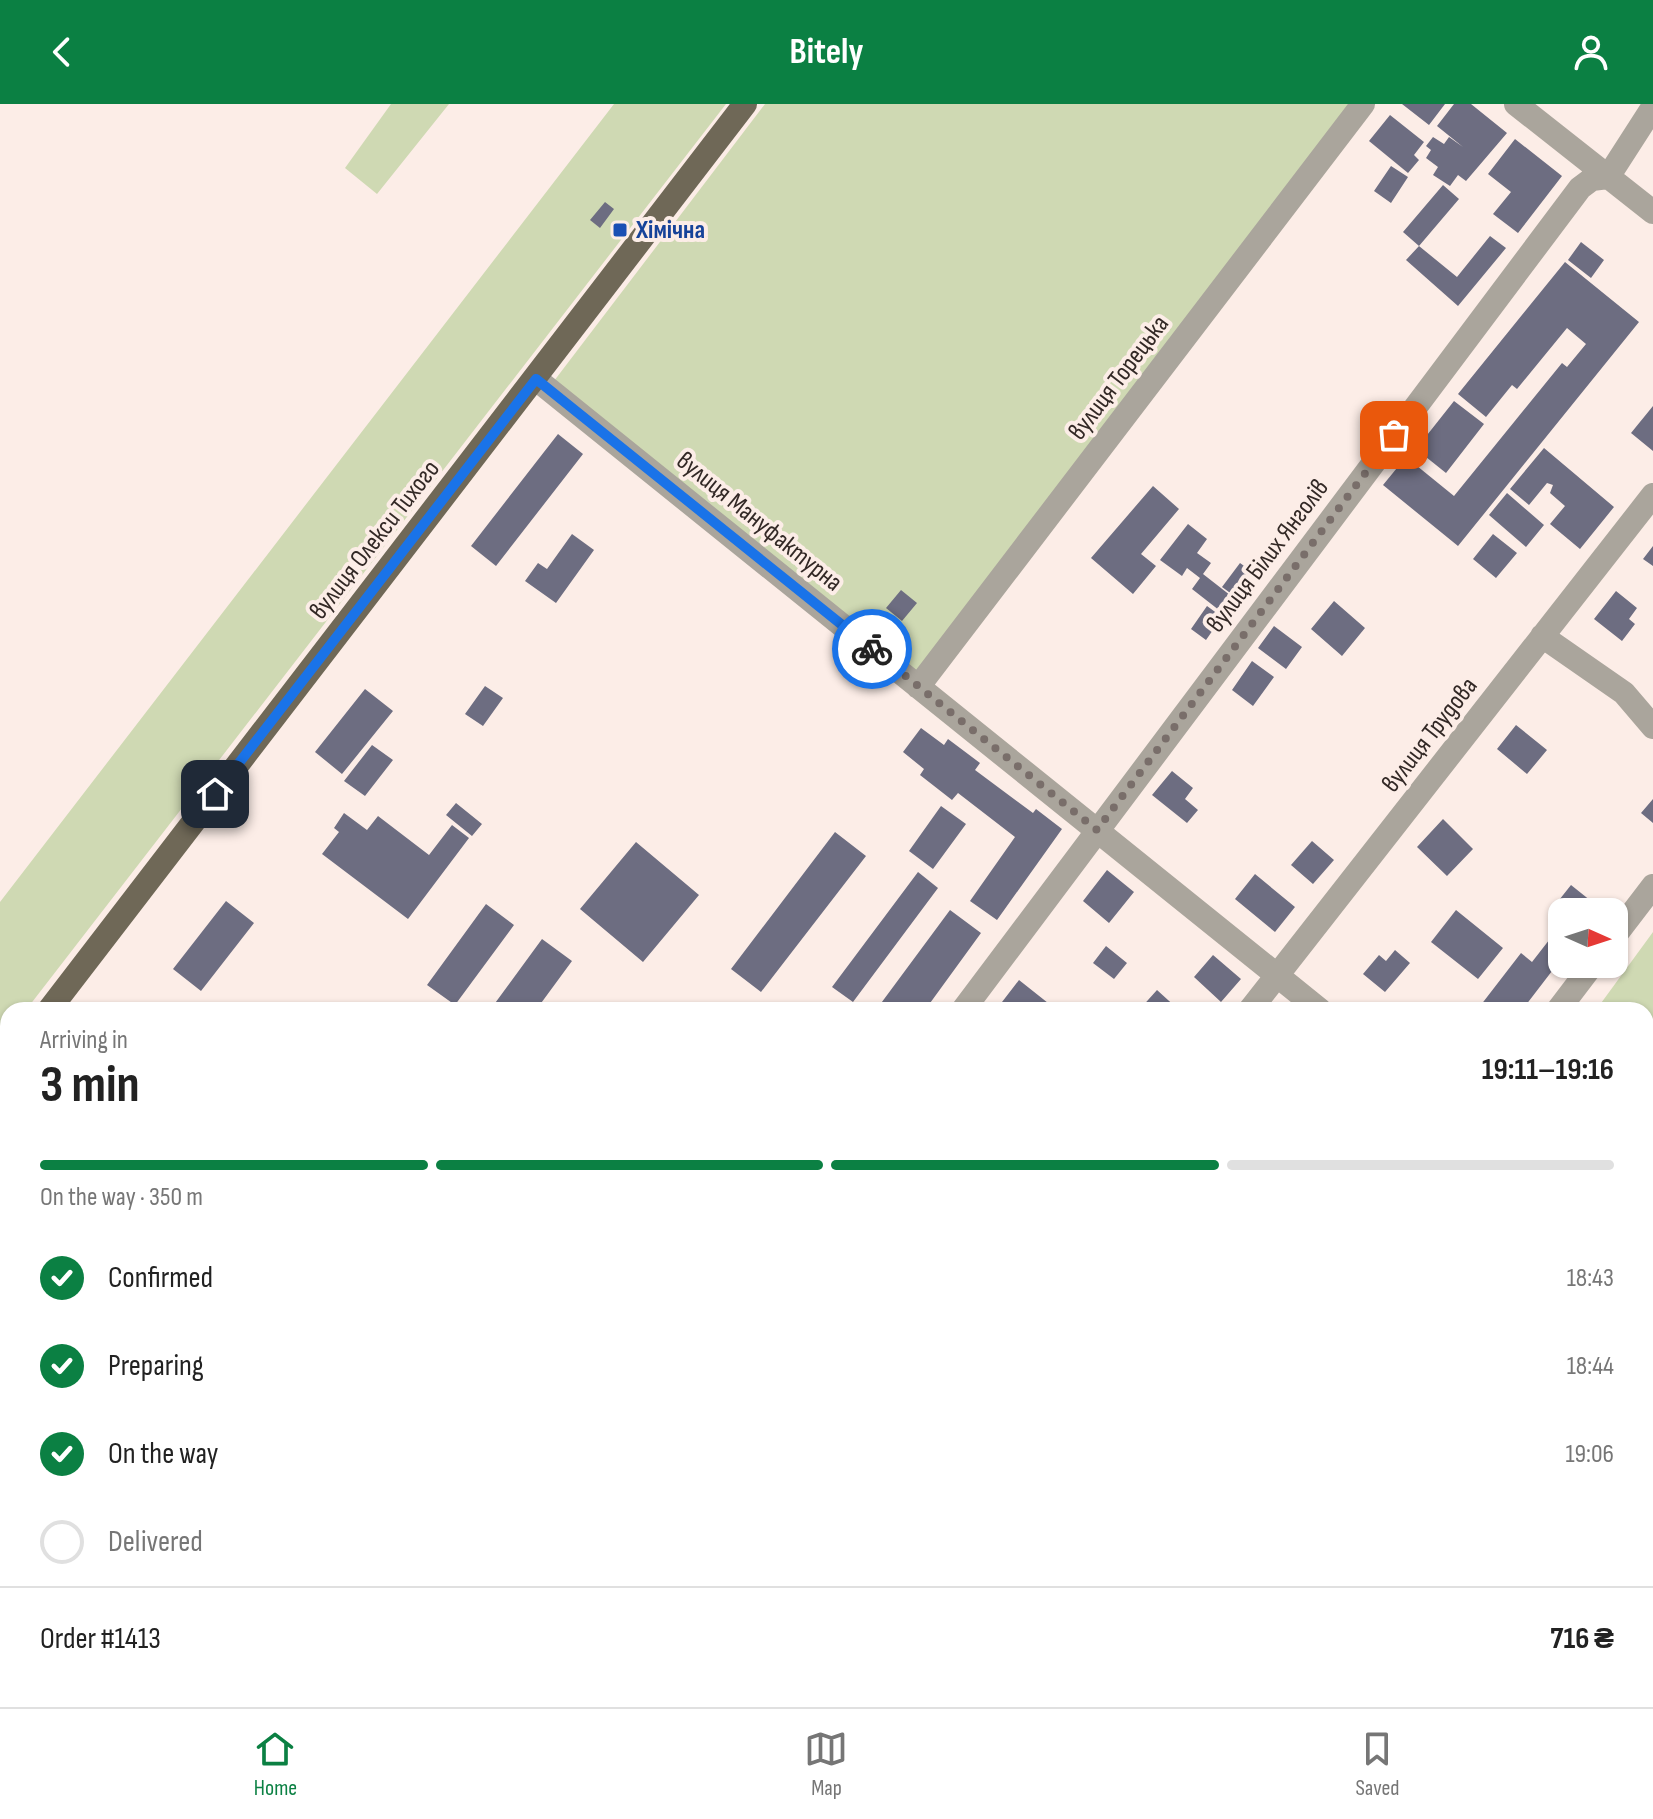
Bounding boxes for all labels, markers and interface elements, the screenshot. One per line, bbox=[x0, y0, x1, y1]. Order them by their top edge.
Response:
icon: back bbox=[40, 30, 84, 74]
icon: person bbox=[1569, 30, 1613, 74]
text: Bitely bbox=[790, 31, 863, 74]
place label: Хімічна bbox=[635, 215, 705, 246]
marker: Хімічна bbox=[611, 221, 629, 239]
street label: вулиця Торецька bbox=[1062, 310, 1176, 446]
pin bbox=[1360, 401, 1428, 469]
icon: bag bbox=[1372, 413, 1416, 457]
street label: вулиця Мануфактурна bbox=[670, 446, 848, 598]
street label: вулиця Олекси Тихого bbox=[303, 454, 447, 626]
street label: вулиця Білих Янголів bbox=[1200, 473, 1336, 639]
courier bbox=[832, 609, 912, 689]
icon: bike bbox=[850, 627, 894, 671]
street label: вулиця Трудова bbox=[1376, 671, 1484, 799]
pin bbox=[181, 760, 249, 828]
icon: home bbox=[193, 772, 237, 816]
north arrow bbox=[1548, 898, 1628, 978]
map controls bbox=[1548, 898, 1628, 978]
text: Arriving in bbox=[40, 1025, 128, 1056]
text: 19:11–19:16 bbox=[1482, 1052, 1614, 1088]
text: 3 min bbox=[40, 1054, 140, 1117]
text: On the way · 350 m bbox=[40, 1182, 203, 1213]
icon: check bbox=[40, 1256, 84, 1300]
text: Confirmed bbox=[108, 1260, 213, 1296]
text: 18:43 bbox=[1567, 1263, 1614, 1294]
icon: check bbox=[40, 1344, 84, 1388]
text: Preparing bbox=[108, 1348, 204, 1384]
text: 18:44 bbox=[1567, 1351, 1614, 1382]
icon: check bbox=[40, 1432, 84, 1476]
text: On the way bbox=[108, 1436, 218, 1472]
text: 19:06 bbox=[1566, 1439, 1614, 1470]
text: Delivered bbox=[108, 1524, 203, 1560]
text: Order #1413 bbox=[40, 1621, 161, 1657]
text: 716 ₴ bbox=[1550, 1621, 1614, 1657]
tab: Home bbox=[253, 1727, 297, 1802]
tab: Map bbox=[804, 1727, 848, 1802]
tab: Saved bbox=[1355, 1727, 1400, 1802]

